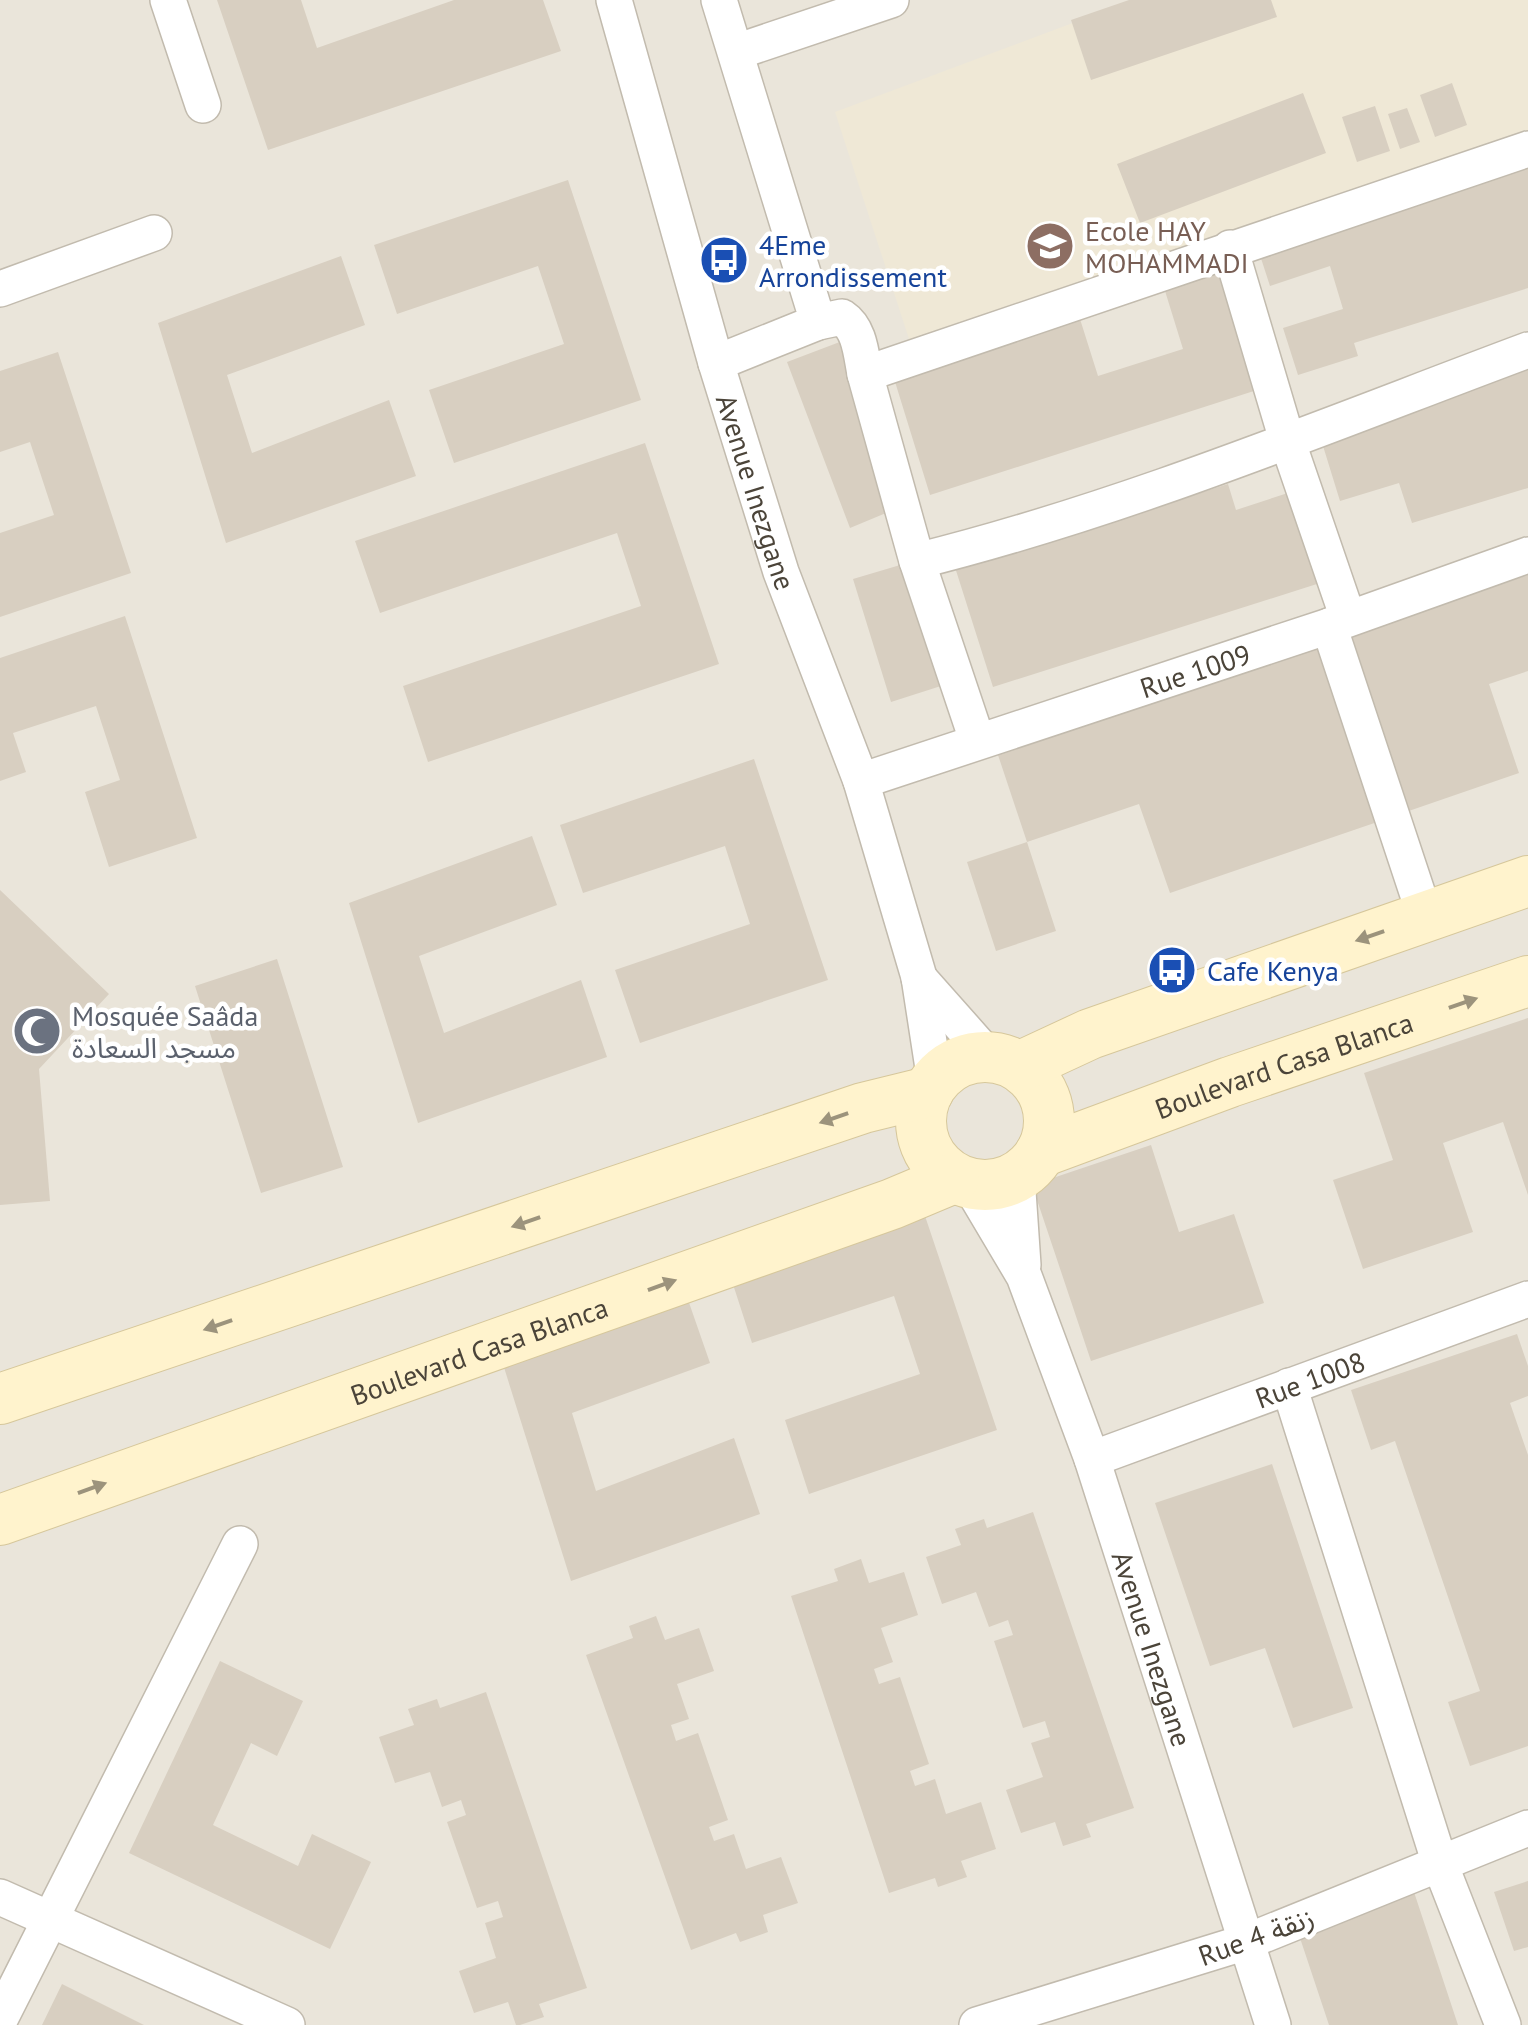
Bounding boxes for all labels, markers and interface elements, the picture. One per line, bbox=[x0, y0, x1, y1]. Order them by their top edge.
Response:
place label: Ecole HAY MOHAMMADI bbox=[1085, 212, 1249, 281]
school or university icon: Ecole HAY MOHAMMADI bbox=[1024, 220, 1076, 272]
place label: 4Eme Arrondissement bbox=[759, 226, 947, 295]
bus stop icon: 4Eme Arrondissement bbox=[698, 234, 750, 286]
street label: Avenue Inezgane bbox=[708, 389, 805, 595]
street label: Rue 1009 bbox=[1135, 635, 1255, 706]
one-way arrow bbox=[1354, 929, 1384, 944]
bus stop icon: Cafe Kenya bbox=[1146, 944, 1198, 996]
place label: Cafe Kenya bbox=[1207, 952, 1339, 989]
one-way arrow bbox=[1449, 994, 1479, 1009]
place label: Mosquée Saâda مسجد السعادة bbox=[72, 997, 258, 1066]
street label: Boulevard Casa Blanca bbox=[1150, 1003, 1418, 1127]
mosque icon: Mosquée Saâda مسجد السعادة bbox=[11, 1005, 63, 1057]
one-way arrow bbox=[819, 1111, 849, 1126]
one-way arrow bbox=[511, 1215, 541, 1230]
one-way arrow bbox=[648, 1277, 678, 1292]
street label: Boulevard Casa Blanca bbox=[345, 1288, 613, 1413]
one-way arrow bbox=[203, 1319, 233, 1334]
street label: Rue 1008 bbox=[1250, 1342, 1370, 1416]
one-way arrow bbox=[77, 1480, 107, 1495]
street label: Avenue Inezgane bbox=[1104, 1546, 1201, 1751]
street label: Rue 4 زنقة bbox=[1193, 1898, 1319, 1974]

